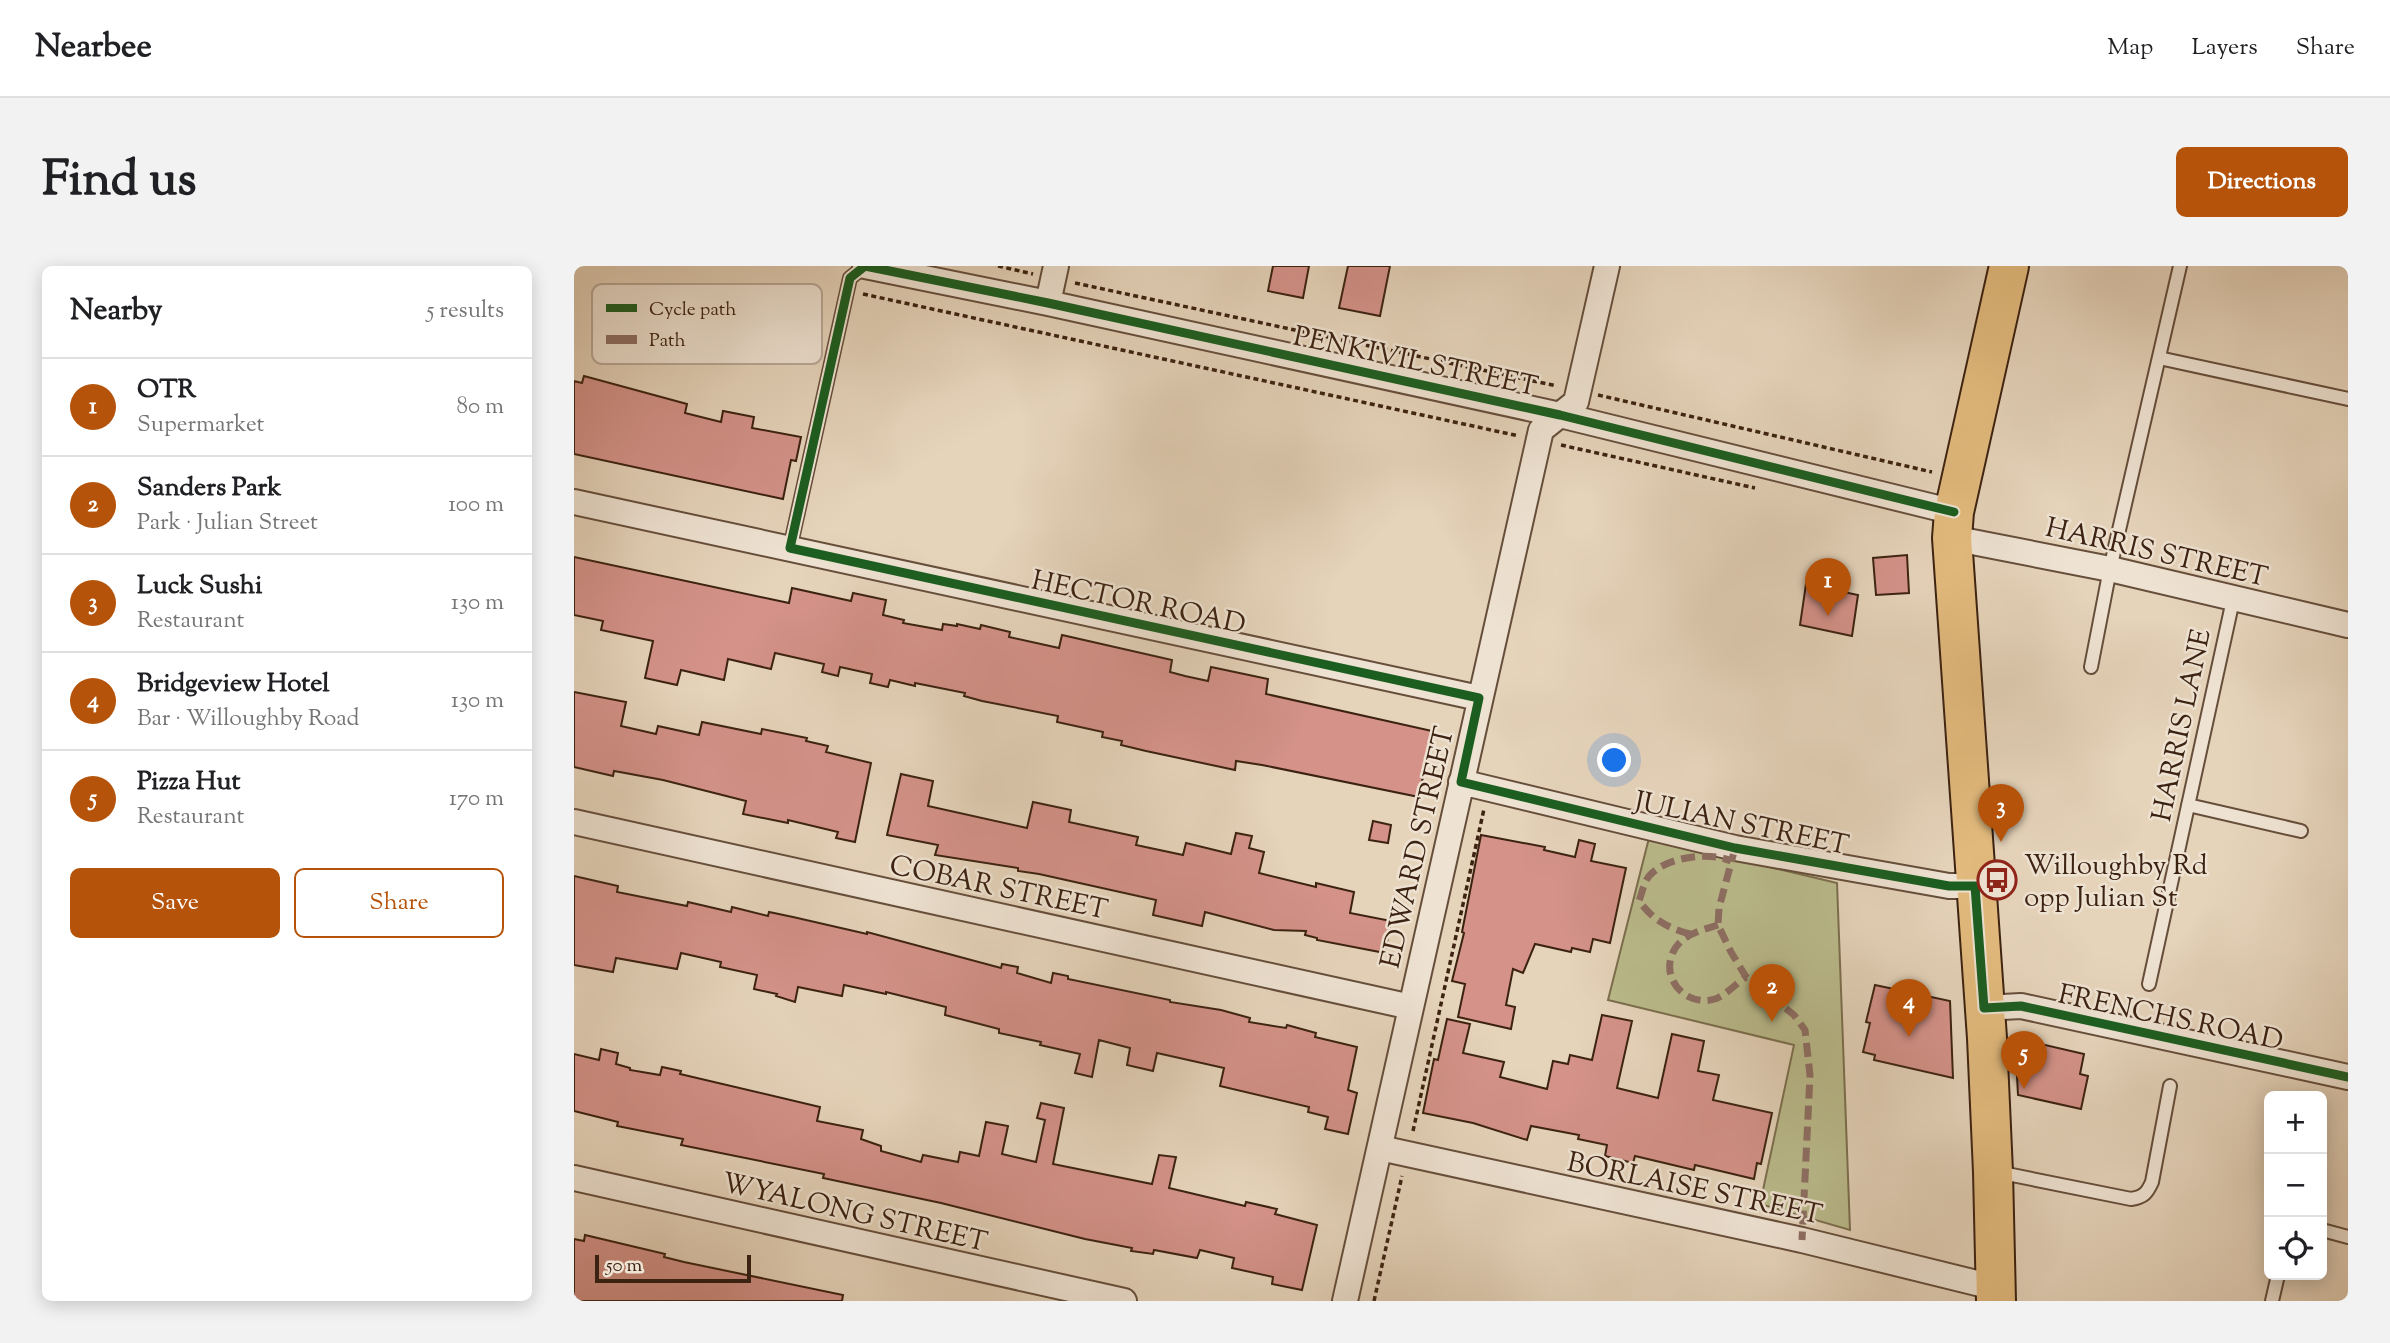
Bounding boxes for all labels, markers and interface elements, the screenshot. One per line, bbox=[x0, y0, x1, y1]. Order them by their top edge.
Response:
text: Nearbee bbox=[35, 24, 152, 72]
text: Map bbox=[2107, 31, 2153, 65]
text: Layers bbox=[2191, 31, 2258, 65]
text: Share bbox=[2296, 31, 2355, 65]
text: Find us bbox=[42, 147, 196, 217]
button: Directions bbox=[2176, 147, 2348, 217]
legend bbox=[592, 284, 822, 364]
text: Nearby bbox=[70, 290, 162, 333]
text: 5 results bbox=[427, 295, 504, 328]
text: Cycle path bbox=[649, 297, 736, 324]
street label: PENKIVIL STREET bbox=[1289, 317, 1542, 408]
text: Path bbox=[649, 328, 686, 355]
text: OTR bbox=[137, 372, 196, 409]
text: 1 bbox=[89, 391, 97, 424]
text: 80 m bbox=[456, 391, 504, 424]
text: Supermarket bbox=[137, 409, 264, 442]
text: Sanders Park bbox=[137, 470, 281, 507]
text: 2 bbox=[88, 489, 98, 522]
text: 100 m bbox=[448, 489, 504, 522]
text: Park · Julian Street bbox=[137, 507, 318, 540]
street label: HARRIS STREET bbox=[2041, 509, 2272, 599]
pin: 1 bbox=[1805, 558, 1851, 616]
street label: HECTOR ROAD bbox=[1028, 562, 1249, 646]
text: Luck Sushi bbox=[137, 568, 262, 605]
text: 3 bbox=[88, 587, 98, 620]
text: 130 m bbox=[451, 587, 504, 620]
text: Restaurant bbox=[137, 605, 244, 638]
street label: HARRIS LANE bbox=[2143, 626, 2223, 826]
text: Bridgeview Hotel bbox=[137, 666, 329, 703]
text: 4 bbox=[87, 685, 99, 718]
text: 130 m bbox=[451, 685, 504, 718]
text: Bar · Willoughby Road bbox=[137, 703, 360, 736]
street label: EDWARD STREET bbox=[1372, 723, 1466, 972]
your location bbox=[1597, 743, 1631, 777]
text: Pizza Hut bbox=[137, 764, 240, 801]
street label: JULIAN STREET bbox=[1629, 782, 1852, 867]
text: 5 bbox=[89, 783, 97, 816]
text: 170 m bbox=[449, 783, 504, 816]
pin: 3 bbox=[1978, 784, 2024, 842]
text: Restaurant bbox=[137, 801, 244, 834]
street label: COBAR STREET bbox=[886, 846, 1111, 932]
place label: Willoughby Rd opp Julian St bbox=[2024, 847, 2208, 919]
bus stop icon: Willoughby Rd opp Julian St bbox=[1976, 859, 2018, 901]
button: Save bbox=[70, 868, 280, 938]
button: Share bbox=[294, 868, 504, 938]
pin: 2 bbox=[1749, 964, 1795, 1022]
street label: FRENCHS ROAD bbox=[2054, 976, 2287, 1062]
pin: 4 bbox=[1886, 979, 1932, 1037]
pin: 5 bbox=[2001, 1031, 2047, 1089]
map controls bbox=[2264, 1091, 2327, 1280]
button: + bbox=[2264, 1091, 2327, 1154]
street label: BORLAISE STREET bbox=[1563, 1143, 1826, 1237]
button: − bbox=[2264, 1154, 2327, 1217]
street label: WYALONG STREET bbox=[718, 1164, 991, 1264]
button: locate bbox=[2264, 1217, 2327, 1280]
scale bar bbox=[595, 1252, 751, 1284]
text: 50 m bbox=[606, 1253, 642, 1280]

